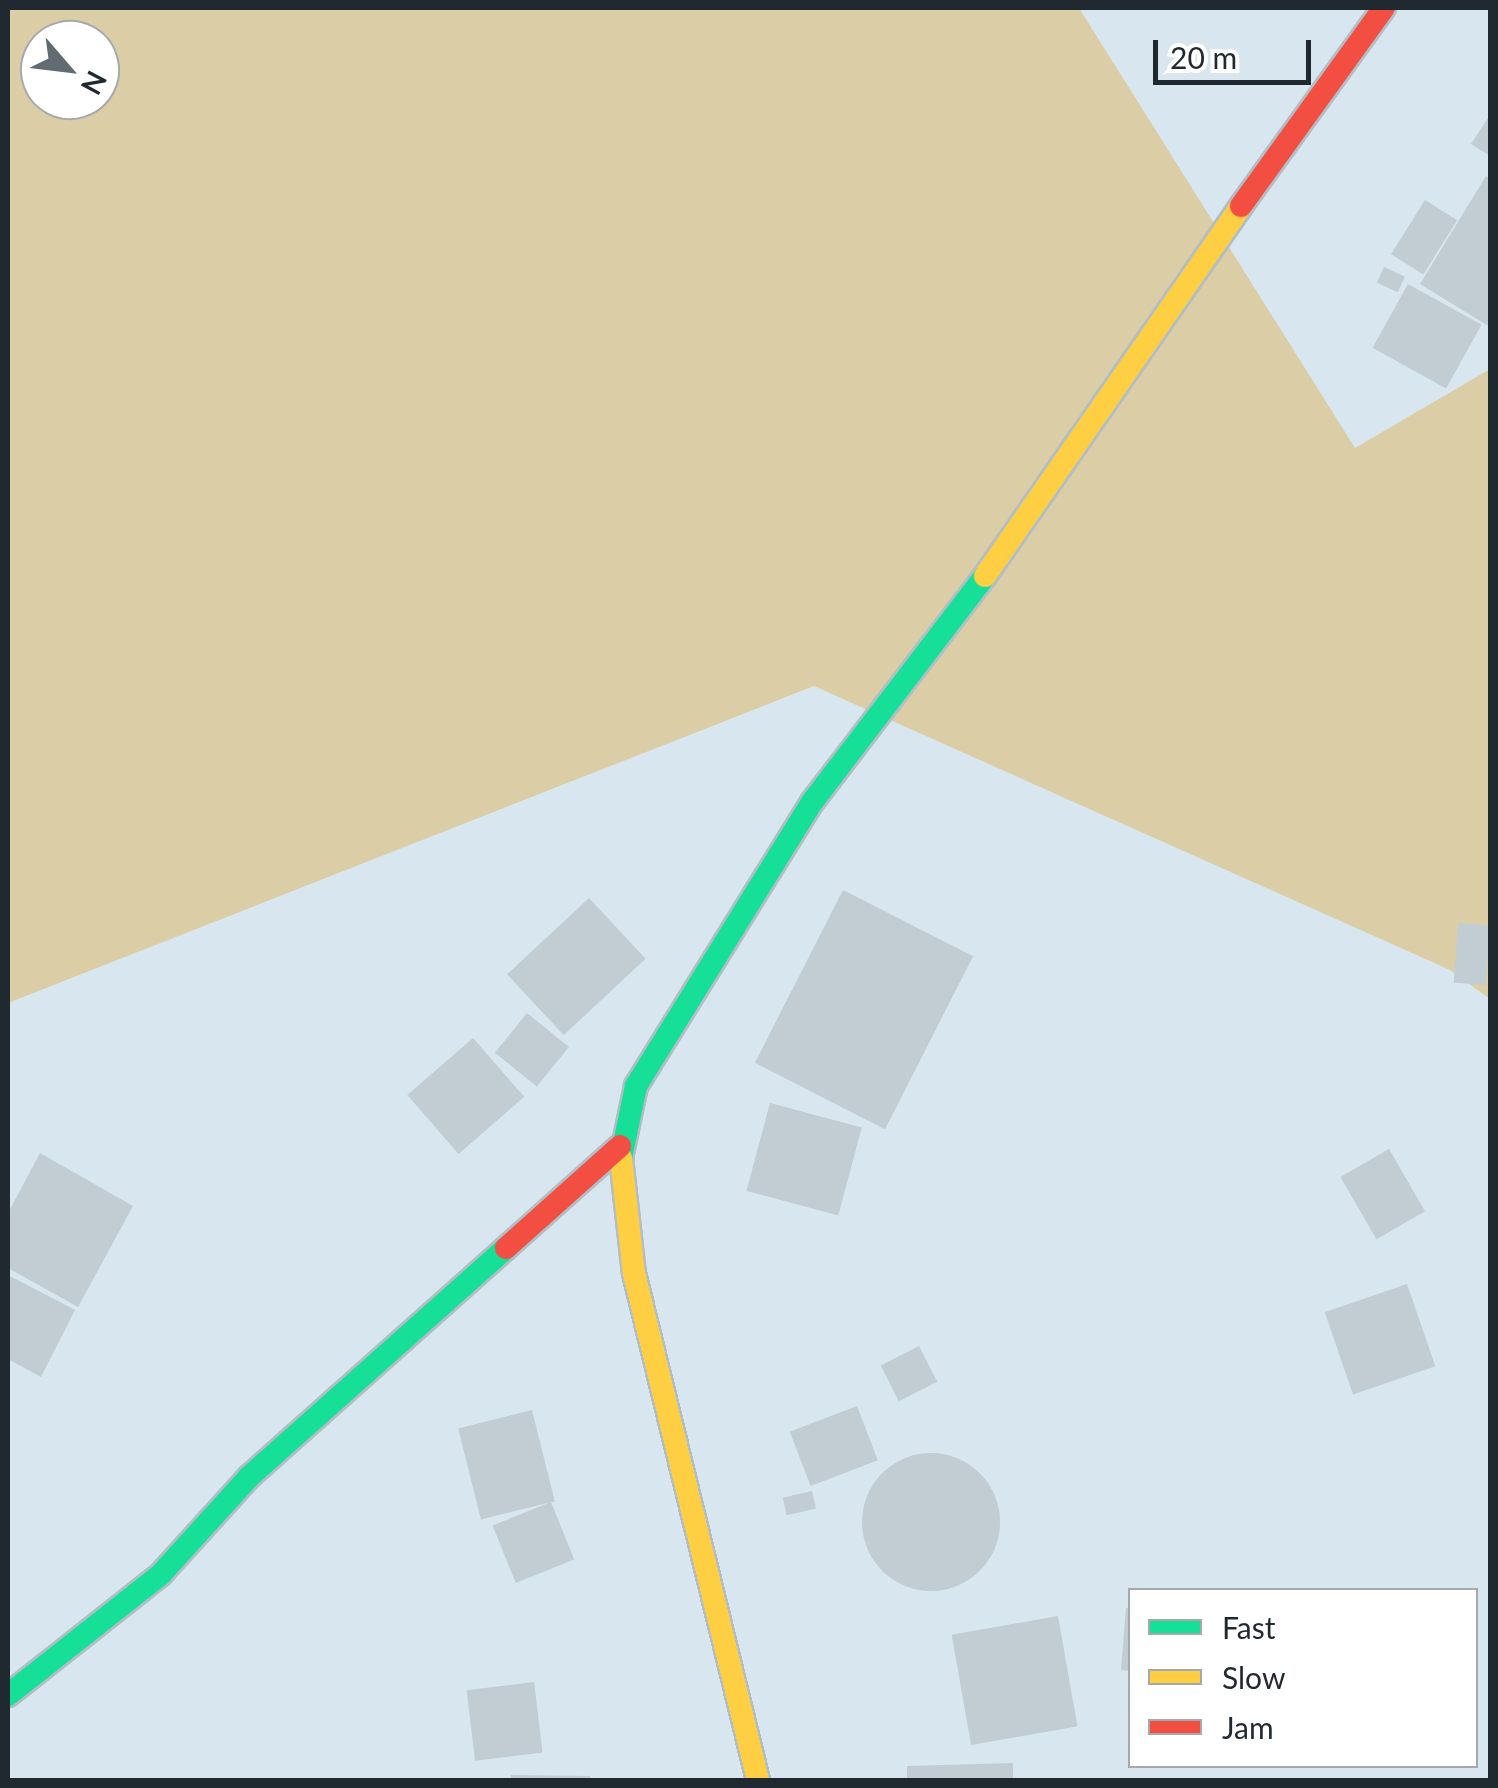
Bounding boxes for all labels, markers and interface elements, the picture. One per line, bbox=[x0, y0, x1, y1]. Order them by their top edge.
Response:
north arrow bbox=[20, 20, 120, 120]
scale bar bbox=[1158, 20, 1316, 82]
text: 20 m bbox=[1170, 39, 1237, 75]
text: N bbox=[75, 66, 115, 101]
legend bbox=[1128, 1588, 1478, 1768]
text: Fast bbox=[1222, 1609, 1276, 1645]
text: Slow bbox=[1222, 1659, 1285, 1695]
text: Jam bbox=[1222, 1709, 1274, 1745]

